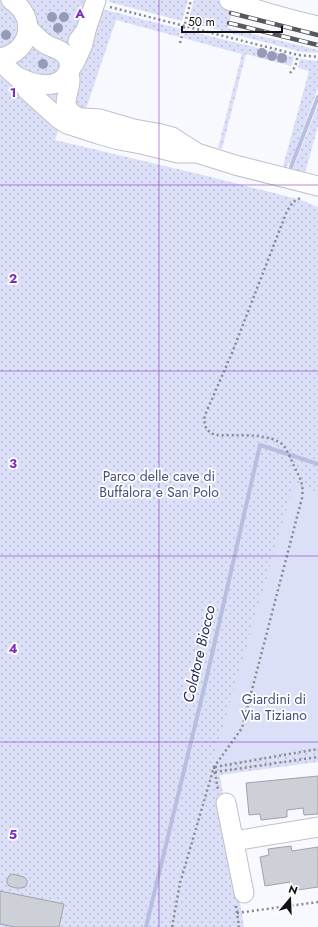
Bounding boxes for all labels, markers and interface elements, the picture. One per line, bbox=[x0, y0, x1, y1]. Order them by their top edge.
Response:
text: A bbox=[74, 4, 85, 23]
scale bar bbox=[182, 8, 282, 34]
text: 50 m bbox=[188, 13, 215, 31]
text: 1 bbox=[10, 83, 16, 102]
text: 2 bbox=[9, 269, 17, 288]
text: 3 bbox=[9, 454, 17, 473]
park label: Parco delle cave di Buffalora e San Polo bbox=[99, 466, 219, 502]
water label: Colatore Biocco bbox=[177, 603, 221, 705]
text: 4 bbox=[8, 639, 18, 658]
park label: Giardini di Via Tiziano bbox=[241, 689, 307, 725]
text: 5 bbox=[9, 825, 17, 844]
north arrow bbox=[270, 879, 310, 919]
text: N bbox=[287, 881, 300, 899]

